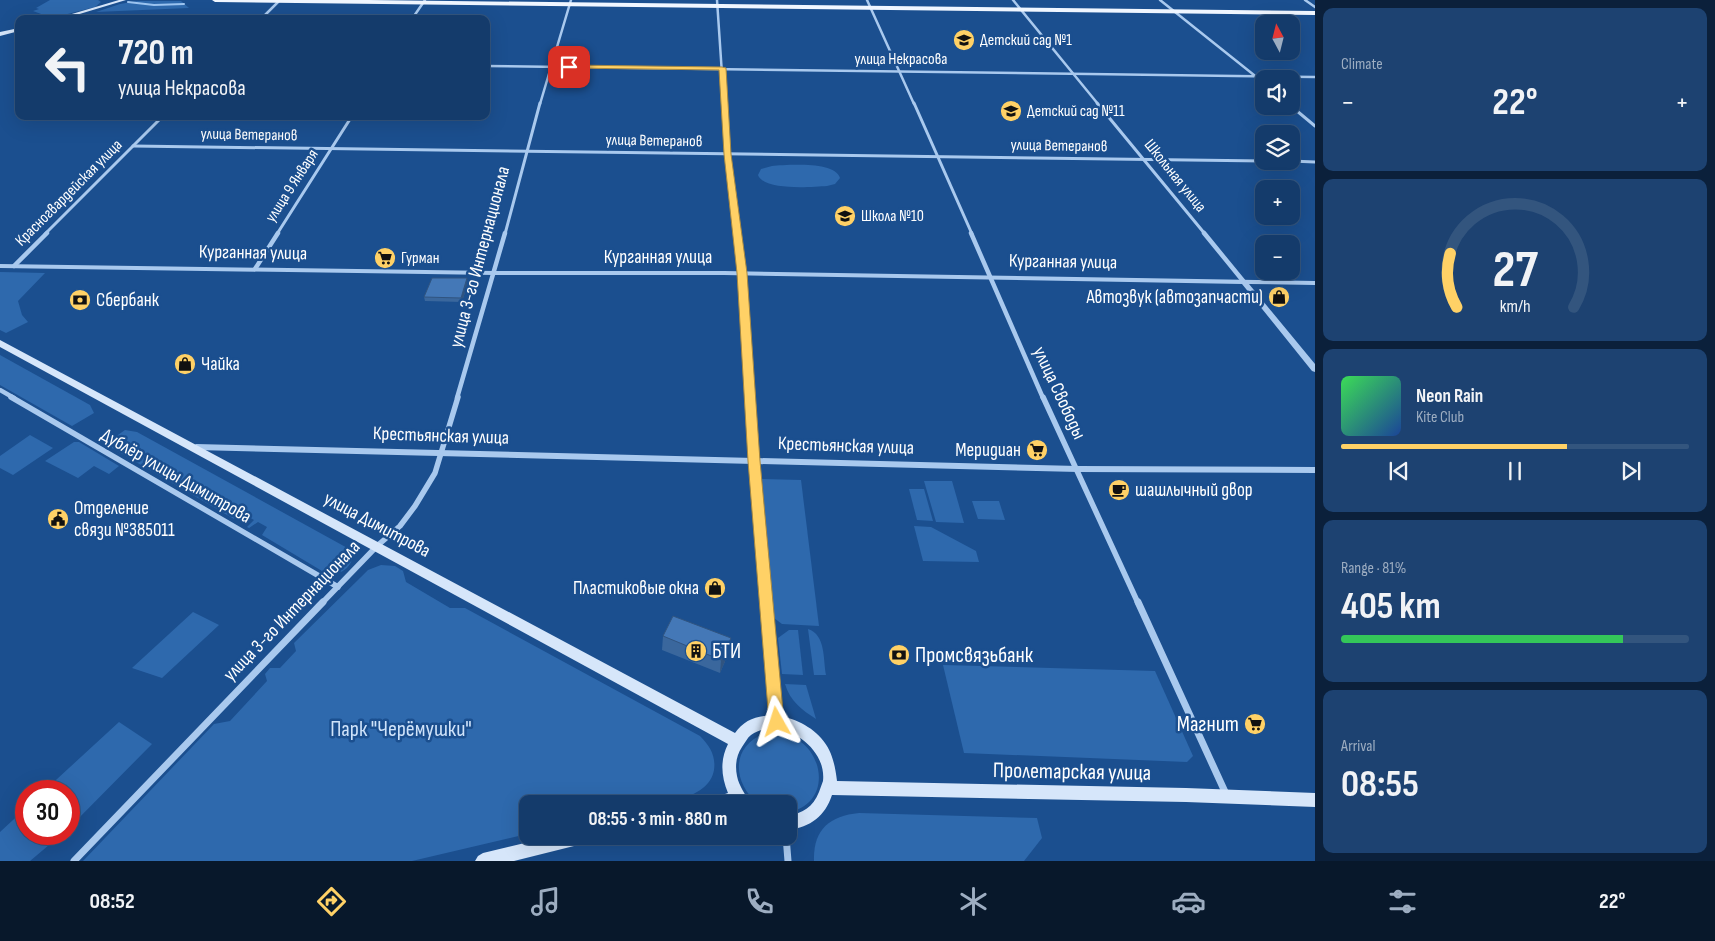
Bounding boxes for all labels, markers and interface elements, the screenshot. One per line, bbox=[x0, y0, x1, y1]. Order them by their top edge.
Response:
north arrow bbox=[1255, 15, 1300, 60]
map controls bbox=[1255, 15, 1300, 280]
school or university icon: Детский сад №1 bbox=[952, 28, 976, 52]
place label: Детский сад №1 bbox=[980, 31, 1072, 50]
text: 720 m bbox=[118, 32, 194, 75]
icon: left bbox=[35, 35, 100, 100]
pin bbox=[548, 46, 590, 88]
street label: улица Некрасова bbox=[855, 50, 947, 69]
icon: arrive bbox=[555, 53, 583, 81]
text: Climate bbox=[1341, 55, 1383, 74]
button: sound bbox=[1255, 70, 1300, 115]
text: улица Некрасова bbox=[118, 75, 246, 102]
text: 22° bbox=[1492, 80, 1538, 125]
text: − bbox=[1341, 86, 1355, 119]
text: + bbox=[1675, 86, 1689, 119]
school or university icon: Детский сад №11 bbox=[999, 99, 1023, 123]
place label: Детский сад №11 bbox=[1027, 102, 1125, 121]
street label: улица Ветеранов bbox=[200, 125, 298, 145]
button: layers bbox=[1255, 125, 1300, 170]
street label: улица Ветеранов bbox=[605, 131, 703, 151]
street label: Красногвардейская улица bbox=[12, 136, 126, 250]
street label: улица Ветеранов bbox=[1010, 136, 1108, 156]
street label: Школьная улица bbox=[1140, 136, 1210, 216]
street label: улица 9 Января bbox=[261, 146, 323, 226]
street label: улица 3-го Интернационала bbox=[445, 164, 515, 350]
button: + bbox=[1255, 180, 1300, 225]
school or university icon: Школа №10 bbox=[833, 204, 857, 228]
place label: Школа №10 bbox=[861, 207, 924, 226]
button: − bbox=[1255, 235, 1300, 280]
text: 27 bbox=[1492, 239, 1538, 302]
street label: Курганная улица bbox=[199, 241, 307, 265]
supermarket icon: Гурман bbox=[373, 246, 397, 270]
street label: Курганная улица bbox=[604, 246, 712, 269]
place label: Гурман bbox=[401, 249, 439, 268]
street label: Курганная улица bbox=[1009, 250, 1117, 274]
shop icon: Автозвук (автозапчасти) bbox=[1267, 285, 1291, 309]
place label: Автозвук (автозапчасти) bbox=[1086, 286, 1263, 309]
bank icon: Сбербанк bbox=[68, 288, 92, 312]
place label: Сбербанк bbox=[96, 289, 160, 312]
text: km/h bbox=[1500, 296, 1530, 317]
street label: улица Свободы bbox=[1028, 343, 1090, 443]
shop icon: Чайка bbox=[173, 352, 197, 376]
place label: Чайка bbox=[201, 353, 240, 376]
text: Neon Rain bbox=[1416, 385, 1483, 408]
text: Kite Club bbox=[1416, 408, 1464, 427]
street label: Крестьянская улица bbox=[373, 422, 509, 450]
street label: Дублёр улицы Димитрова bbox=[97, 424, 255, 528]
street label: Крестьянская улица bbox=[778, 432, 914, 460]
supermarket icon: Меридиан bbox=[1025, 438, 1049, 462]
place label: Меридиан bbox=[955, 439, 1021, 462]
icon: previous bbox=[1385, 457, 1413, 485]
icon: pause bbox=[1501, 457, 1529, 485]
icon: next bbox=[1617, 457, 1645, 485]
cafe icon: шашлычный двор bbox=[1107, 478, 1131, 502]
place label: шашлычный двор bbox=[1135, 479, 1253, 502]
street label: улица Димитрова bbox=[320, 487, 434, 563]
place label: Отделение связи №385011 bbox=[74, 497, 175, 542]
public building icon: Отделение связи №385011 bbox=[46, 507, 70, 531]
street label: улица 3-го Интернационала bbox=[219, 536, 365, 686]
text: Range · 81% bbox=[1341, 559, 1406, 578]
shop icon: Пластиковые окна bbox=[703, 576, 727, 600]
place label: Пластиковые окна bbox=[573, 577, 699, 600]
text: 405 km bbox=[1341, 584, 1441, 629]
place label: БТИ bbox=[712, 638, 741, 665]
building icon: БТИ bbox=[684, 639, 708, 663]
place label: Промсвязьбанк bbox=[915, 642, 1034, 669]
bank icon: Промсвязьбанк bbox=[887, 643, 911, 667]
position arrow bbox=[750, 695, 802, 747]
place label: Магнит bbox=[1177, 711, 1239, 738]
supermarket icon: Магнит bbox=[1243, 712, 1267, 736]
park label: Парк "Черёмушки" bbox=[330, 716, 472, 743]
text: Arrival bbox=[1341, 737, 1375, 756]
street label: Пролетарская улица bbox=[993, 757, 1151, 787]
text: 08:55 bbox=[1341, 762, 1419, 807]
speed limit sign: 30 bbox=[15, 780, 80, 845]
text: 08:55 · 3 min · 880 m bbox=[589, 808, 727, 831]
icon: directions bbox=[314, 884, 349, 919]
icon: music bbox=[528, 884, 563, 919]
icon: phone bbox=[742, 884, 777, 919]
icon: climate bbox=[956, 884, 991, 919]
icon: car bbox=[1171, 884, 1206, 919]
icon: filters bbox=[1385, 884, 1420, 919]
text: 08:52 bbox=[90, 888, 135, 915]
text: 22° bbox=[1599, 888, 1625, 915]

